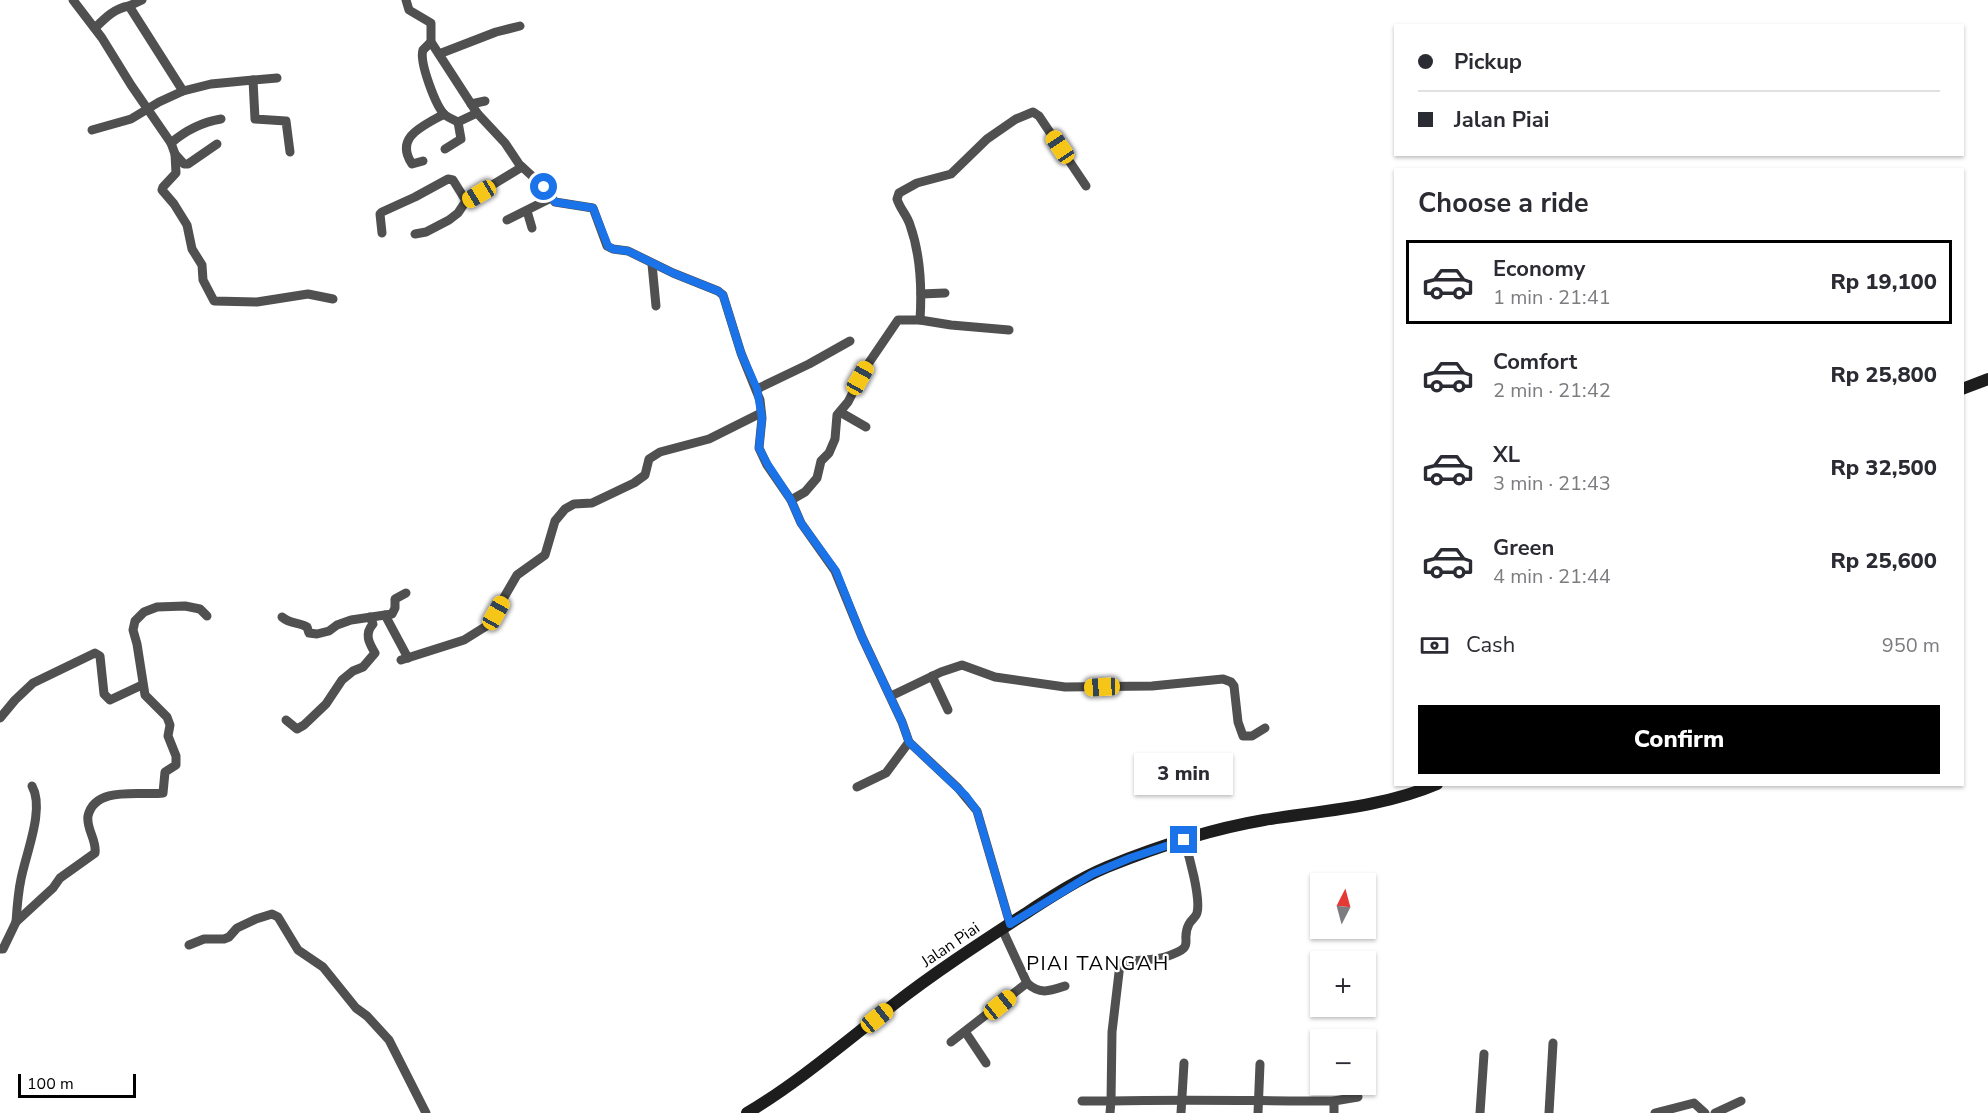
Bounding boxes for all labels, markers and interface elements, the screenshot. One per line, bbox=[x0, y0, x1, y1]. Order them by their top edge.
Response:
text: Pickup bbox=[1454, 47, 1522, 77]
text: Jalan Piai bbox=[1454, 105, 1549, 135]
car bbox=[1042, 127, 1078, 167]
route start bbox=[530, 173, 557, 200]
car bbox=[459, 177, 499, 211]
text: Choose a ride bbox=[1418, 185, 1589, 222]
text: Economy bbox=[1493, 254, 1585, 284]
icon: car bbox=[1421, 255, 1475, 309]
text: Rp 19,100 bbox=[1830, 267, 1937, 297]
text: 1 min · 21:41 bbox=[1493, 284, 1611, 311]
text: Comfort bbox=[1493, 347, 1577, 377]
icon: car bbox=[1421, 348, 1475, 402]
car bbox=[843, 358, 877, 398]
text: Rp 25,800 bbox=[1830, 360, 1937, 390]
text: 2 min · 21:42 bbox=[1493, 377, 1611, 404]
text: XL bbox=[1493, 440, 1520, 470]
icon: car bbox=[1421, 441, 1475, 495]
text: Rp 32,500 bbox=[1830, 453, 1937, 483]
text: 3 min · 21:43 bbox=[1493, 470, 1611, 497]
text: Green bbox=[1493, 533, 1554, 563]
icon: car bbox=[1421, 534, 1475, 588]
text: Rp 25,600 bbox=[1830, 546, 1937, 576]
text: 4 min · 21:44 bbox=[1493, 563, 1611, 590]
car bbox=[479, 593, 513, 633]
icon: cash bbox=[1418, 629, 1451, 662]
text: Cash bbox=[1466, 630, 1515, 660]
text: 950 m bbox=[1882, 632, 1940, 659]
car bbox=[1084, 677, 1120, 697]
button: Confirm bbox=[1418, 705, 1940, 774]
callout: 3 min bbox=[1134, 753, 1234, 795]
text: 3 min bbox=[1157, 760, 1210, 787]
route end bbox=[1170, 826, 1197, 853]
north arrow bbox=[1310, 873, 1376, 939]
map controls bbox=[1310, 873, 1376, 1095]
street label: Jalan Piai bbox=[916, 917, 984, 973]
district label: PIAI TANGAH bbox=[1026, 950, 1170, 977]
button: + bbox=[1310, 951, 1376, 1017]
car bbox=[980, 987, 1020, 1023]
car bbox=[857, 1000, 897, 1036]
button: − bbox=[1310, 1029, 1376, 1095]
scale bar bbox=[18, 1071, 136, 1098]
text: 100 m bbox=[27, 1073, 74, 1095]

